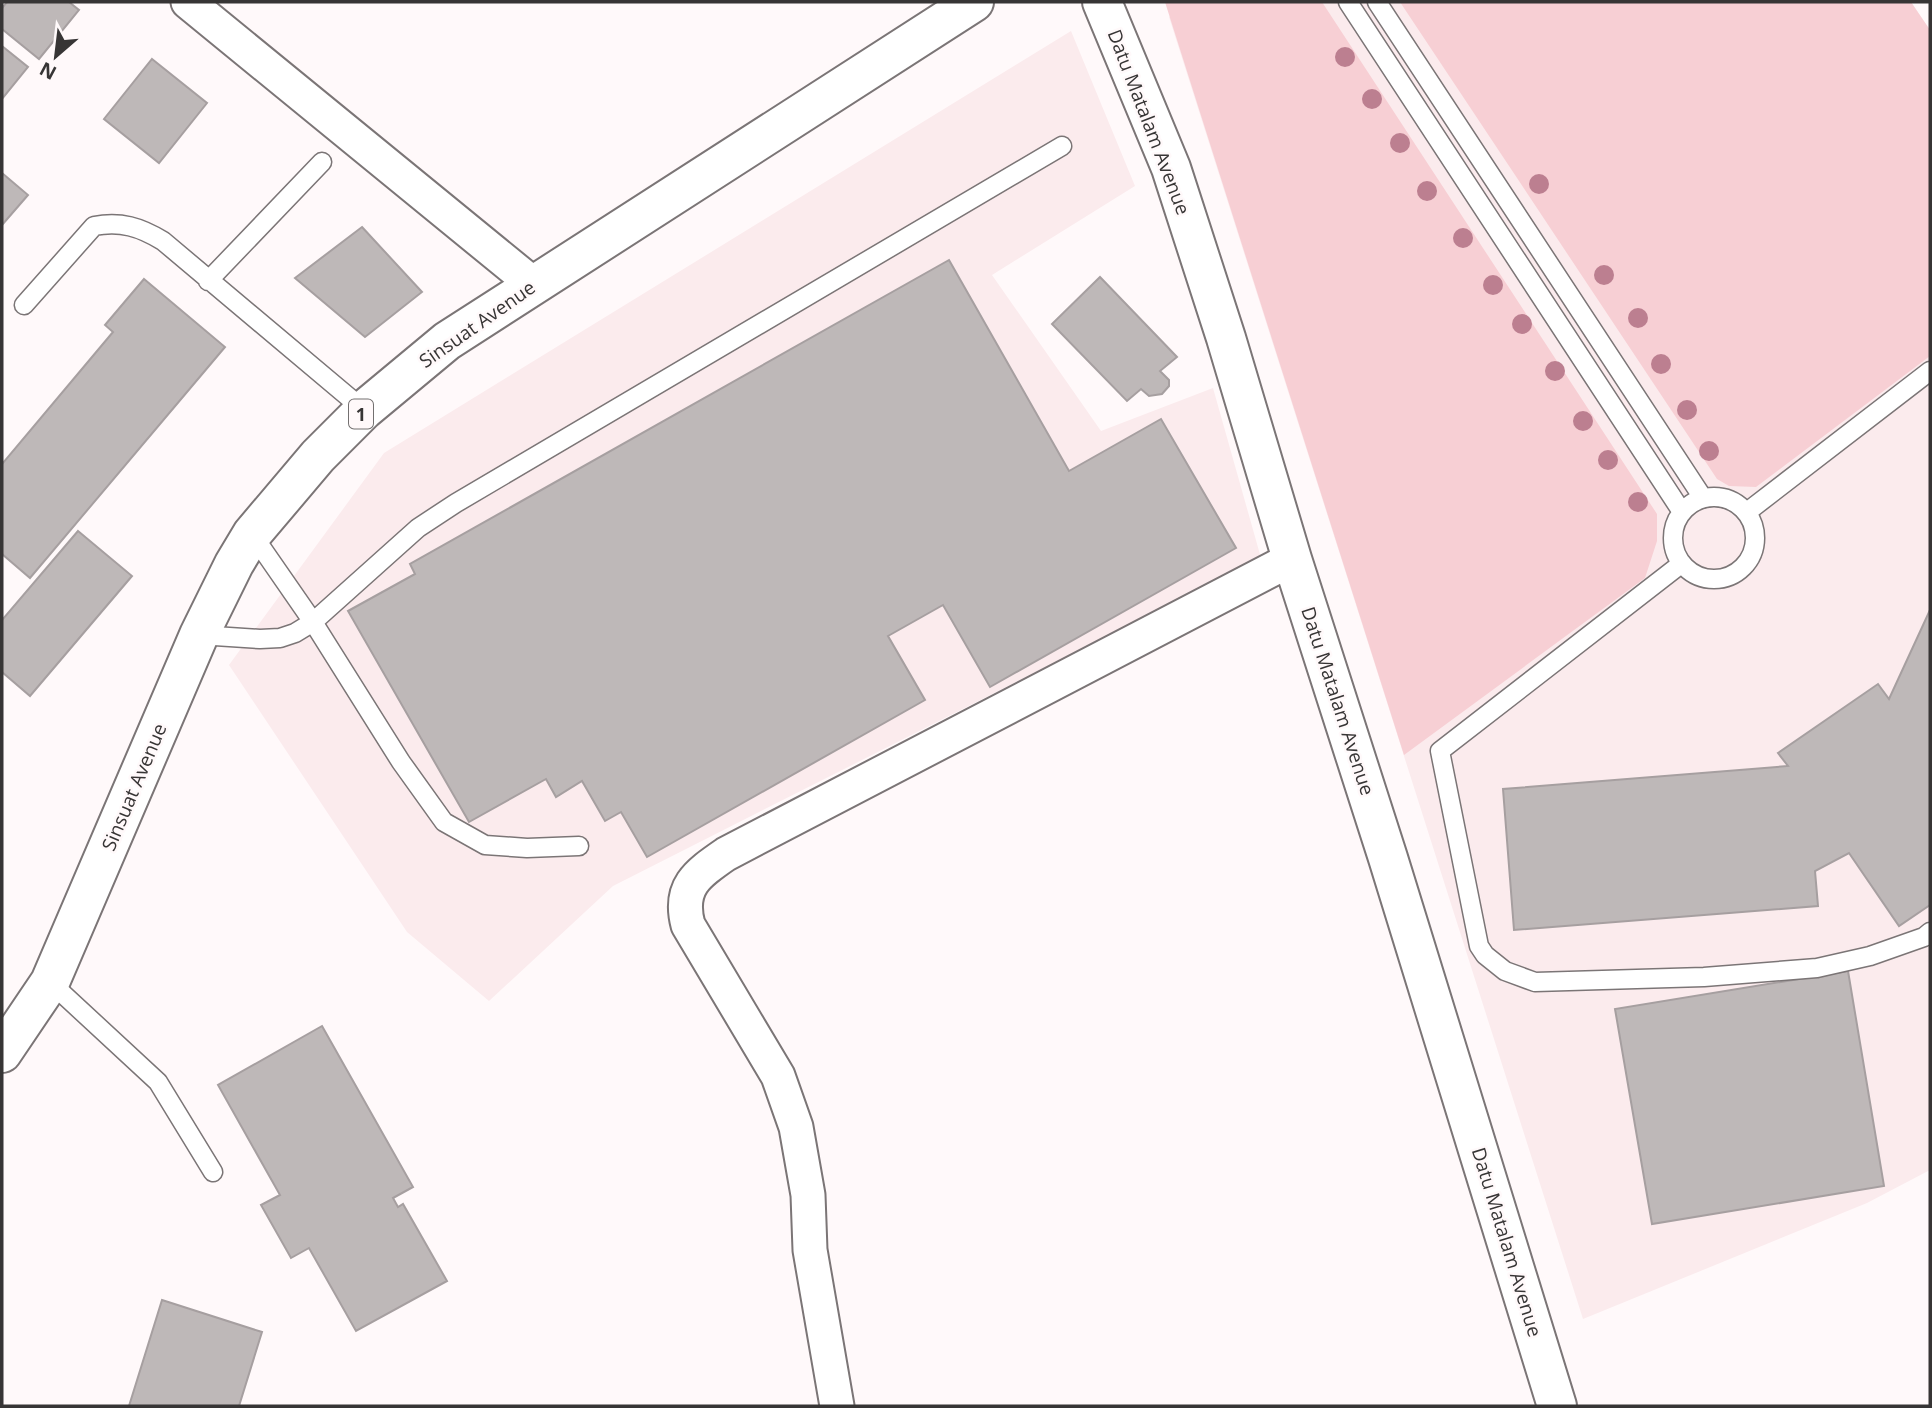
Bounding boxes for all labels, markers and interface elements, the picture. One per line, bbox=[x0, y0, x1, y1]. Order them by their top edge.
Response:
north arrow bbox=[21, 21, 91, 91]
street label: Datu Matalam Avenue bbox=[1102, 26, 1196, 218]
text: N bbox=[35, 56, 61, 86]
street label: Sinsuat Avenue bbox=[414, 274, 540, 374]
road number: 1 bbox=[349, 400, 373, 428]
street label: Datu Matalam Avenue bbox=[1295, 603, 1381, 799]
street label: Sinsuat Avenue bbox=[95, 719, 173, 855]
street label: Datu Matalam Avenue bbox=[1466, 1144, 1548, 1340]

